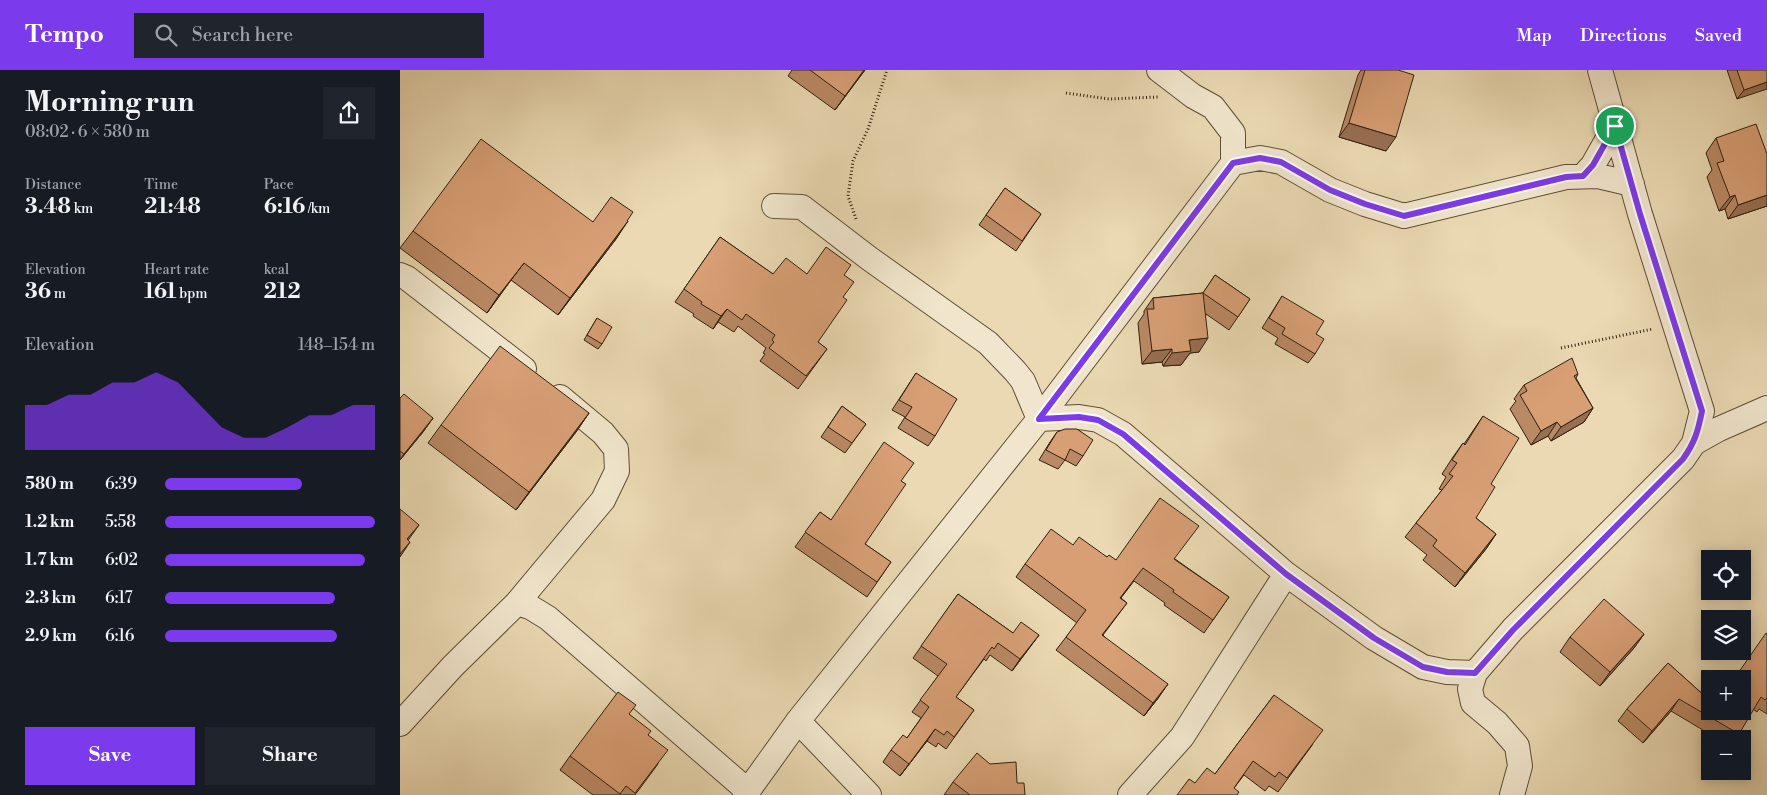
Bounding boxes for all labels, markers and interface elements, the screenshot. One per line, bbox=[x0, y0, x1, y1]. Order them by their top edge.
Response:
search box bbox=[134, 13, 484, 58]
text: Tempo bbox=[25, 20, 104, 50]
icon: search bbox=[152, 21, 180, 49]
text: Search here bbox=[192, 23, 293, 47]
text: Map bbox=[1516, 24, 1552, 47]
text: Directions bbox=[1580, 24, 1667, 47]
text: Saved bbox=[1695, 24, 1742, 47]
text: Morning run bbox=[25, 85, 194, 120]
button: share bbox=[323, 87, 375, 139]
pin bbox=[1594, 105, 1636, 147]
icon: arrive bbox=[1601, 112, 1629, 140]
text: 08:02 · 6 × 580 m bbox=[25, 122, 150, 142]
text: Distance bbox=[25, 176, 82, 194]
text: Time bbox=[144, 176, 178, 194]
text: Pace bbox=[264, 176, 294, 194]
text: 3.48 bbox=[25, 194, 71, 220]
text: 21:48 bbox=[144, 194, 201, 220]
text: 6:16 bbox=[264, 194, 305, 220]
text: km bbox=[71, 200, 93, 218]
text: /km bbox=[305, 200, 330, 218]
text: Elevation bbox=[25, 261, 86, 279]
text: Heart rate bbox=[144, 261, 209, 279]
text: kcal bbox=[264, 261, 289, 279]
text: 36 bbox=[25, 279, 51, 305]
text: 161 bbox=[144, 279, 176, 305]
text: 212 bbox=[264, 279, 301, 305]
text: m bbox=[51, 285, 66, 303]
text: bpm bbox=[176, 285, 208, 303]
text: Elevation bbox=[25, 335, 94, 355]
text: 148–154 m bbox=[298, 335, 375, 355]
text: 580 m bbox=[25, 474, 74, 494]
text: 6:39 bbox=[105, 474, 137, 494]
text: 1.2 km bbox=[25, 512, 74, 532]
text: 5:58 bbox=[105, 512, 136, 532]
text: 1.7 km bbox=[25, 550, 74, 570]
text: 6:02 bbox=[105, 550, 138, 570]
map controls bbox=[1701, 550, 1751, 780]
button: locate bbox=[1701, 550, 1751, 600]
text: 2.3 km bbox=[25, 588, 76, 608]
text: 6:17 bbox=[105, 588, 132, 608]
button: layers bbox=[1701, 610, 1751, 660]
text: 2.9 km bbox=[25, 626, 76, 646]
text: 6:16 bbox=[105, 626, 134, 646]
button: + bbox=[1701, 670, 1751, 720]
button: Save bbox=[25, 727, 195, 785]
button: Share bbox=[205, 727, 375, 785]
button: − bbox=[1701, 730, 1751, 780]

